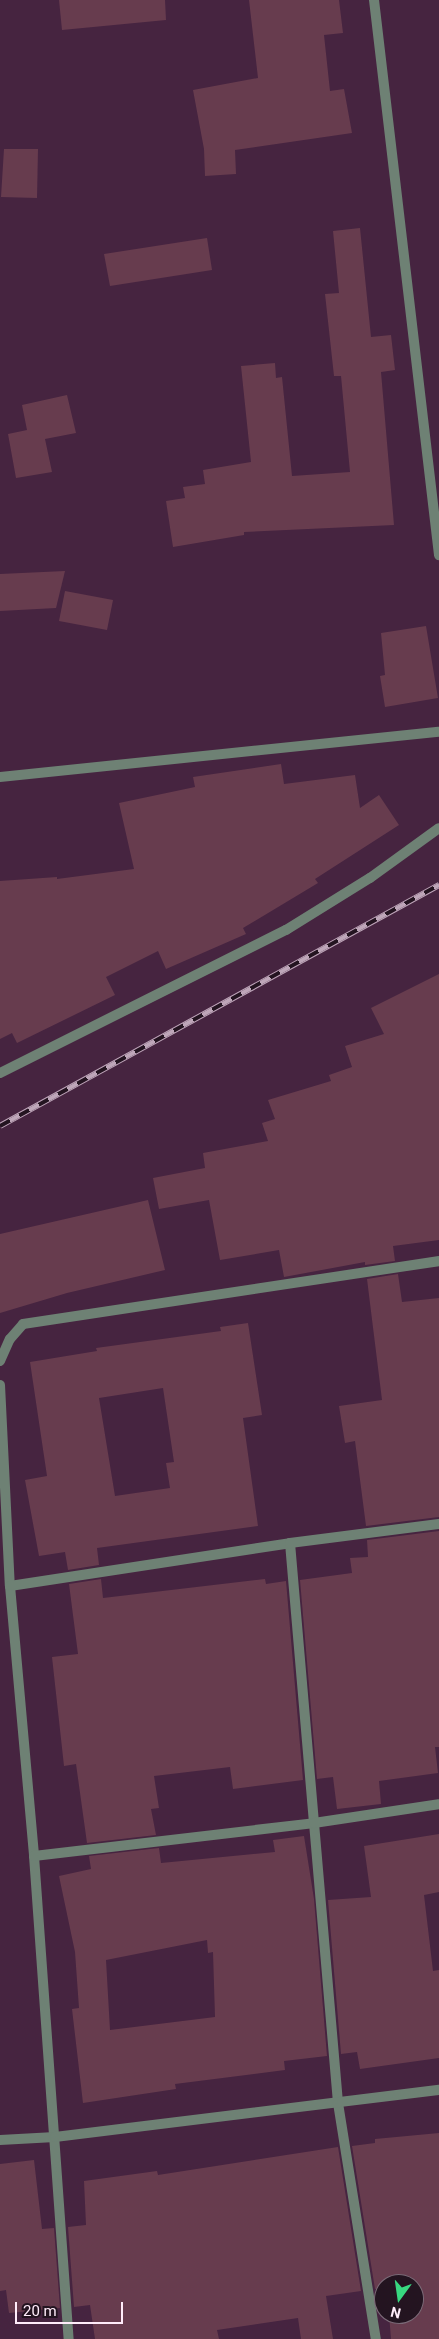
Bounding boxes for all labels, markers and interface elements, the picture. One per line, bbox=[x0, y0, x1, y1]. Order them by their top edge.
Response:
north arrow bbox=[374, 2274, 424, 2324]
scale bar bbox=[18, 2292, 125, 2324]
text: 20 m bbox=[23, 2302, 57, 2320]
text: N bbox=[389, 2304, 402, 2322]

